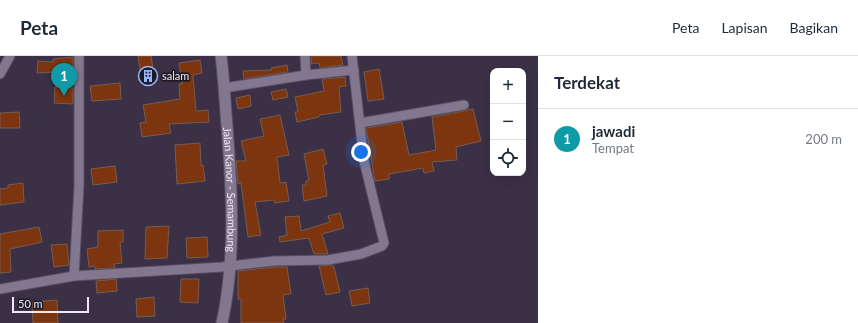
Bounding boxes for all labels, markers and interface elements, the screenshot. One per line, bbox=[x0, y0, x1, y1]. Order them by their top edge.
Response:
text: Peta bbox=[20, 16, 58, 39]
text: Peta bbox=[672, 19, 699, 36]
text: Lapisan bbox=[721, 19, 768, 36]
text: Bagikan bbox=[790, 19, 838, 36]
pin: 1 bbox=[51, 63, 77, 96]
building icon: salam bbox=[137, 65, 159, 87]
map controls bbox=[490, 68, 526, 176]
button: + bbox=[490, 68, 526, 104]
place label: salam bbox=[162, 69, 189, 82]
text: Terdekat bbox=[554, 72, 620, 93]
button: − bbox=[490, 104, 526, 140]
text: jawadi bbox=[592, 122, 635, 140]
street label: Jalan Kanor - Semambung bbox=[221, 127, 239, 253]
text: 1 bbox=[563, 131, 571, 147]
text: 200 m bbox=[805, 131, 842, 147]
button: locate bbox=[490, 140, 526, 176]
text: Tempat bbox=[592, 140, 634, 156]
your location bbox=[351, 142, 371, 162]
scale bar bbox=[12, 295, 89, 314]
text: 50 m bbox=[18, 297, 43, 310]

